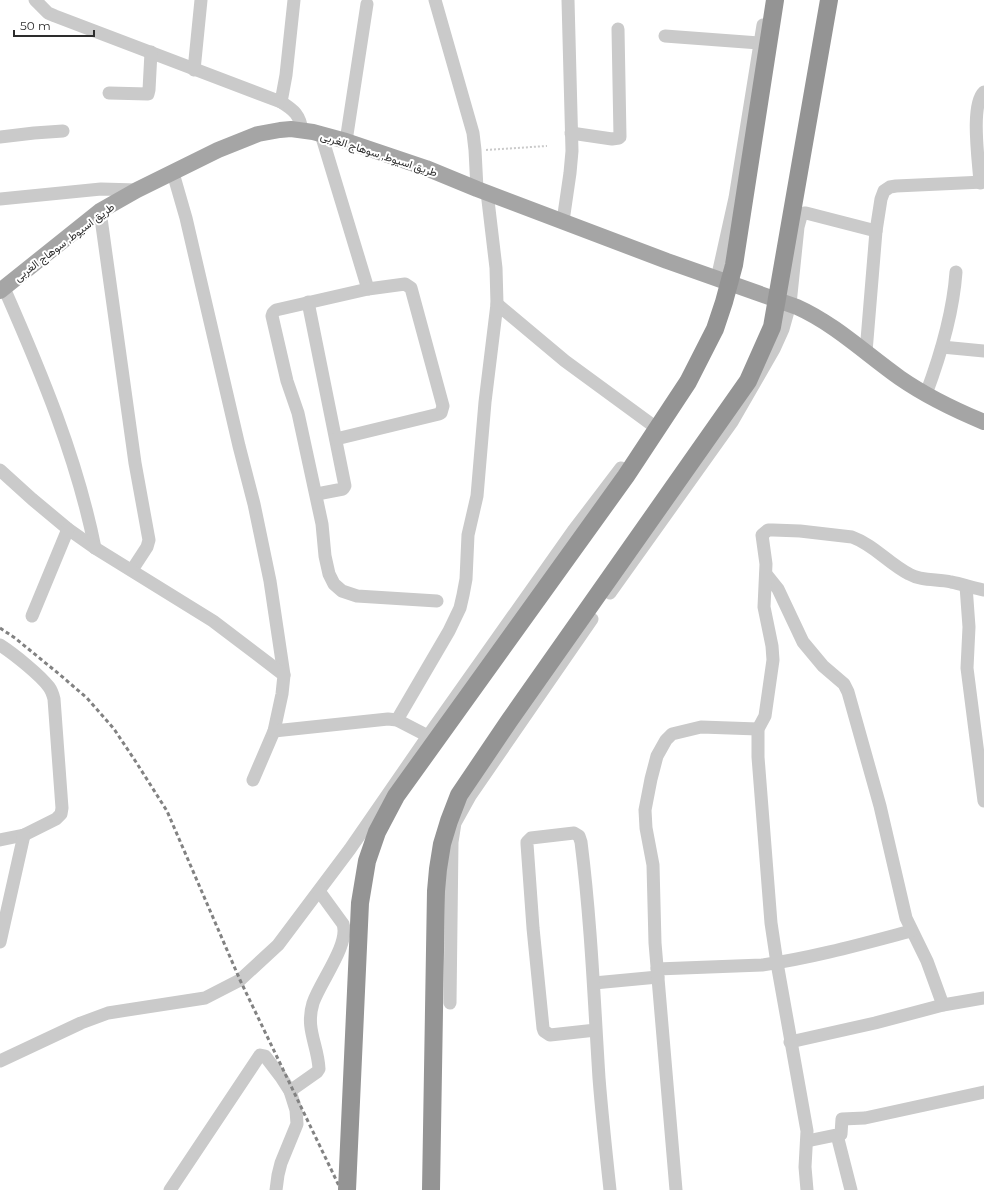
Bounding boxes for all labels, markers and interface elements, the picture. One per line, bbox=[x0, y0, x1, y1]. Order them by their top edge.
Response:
scale bar bbox=[14, 12, 94, 38]
text: 50 m bbox=[20, 18, 51, 33]
street label: طريق اسيوط, سوهاج الغربى bbox=[319, 128, 439, 180]
street label: طريق اسيوط, سوهاج الغربى bbox=[11, 200, 118, 285]

